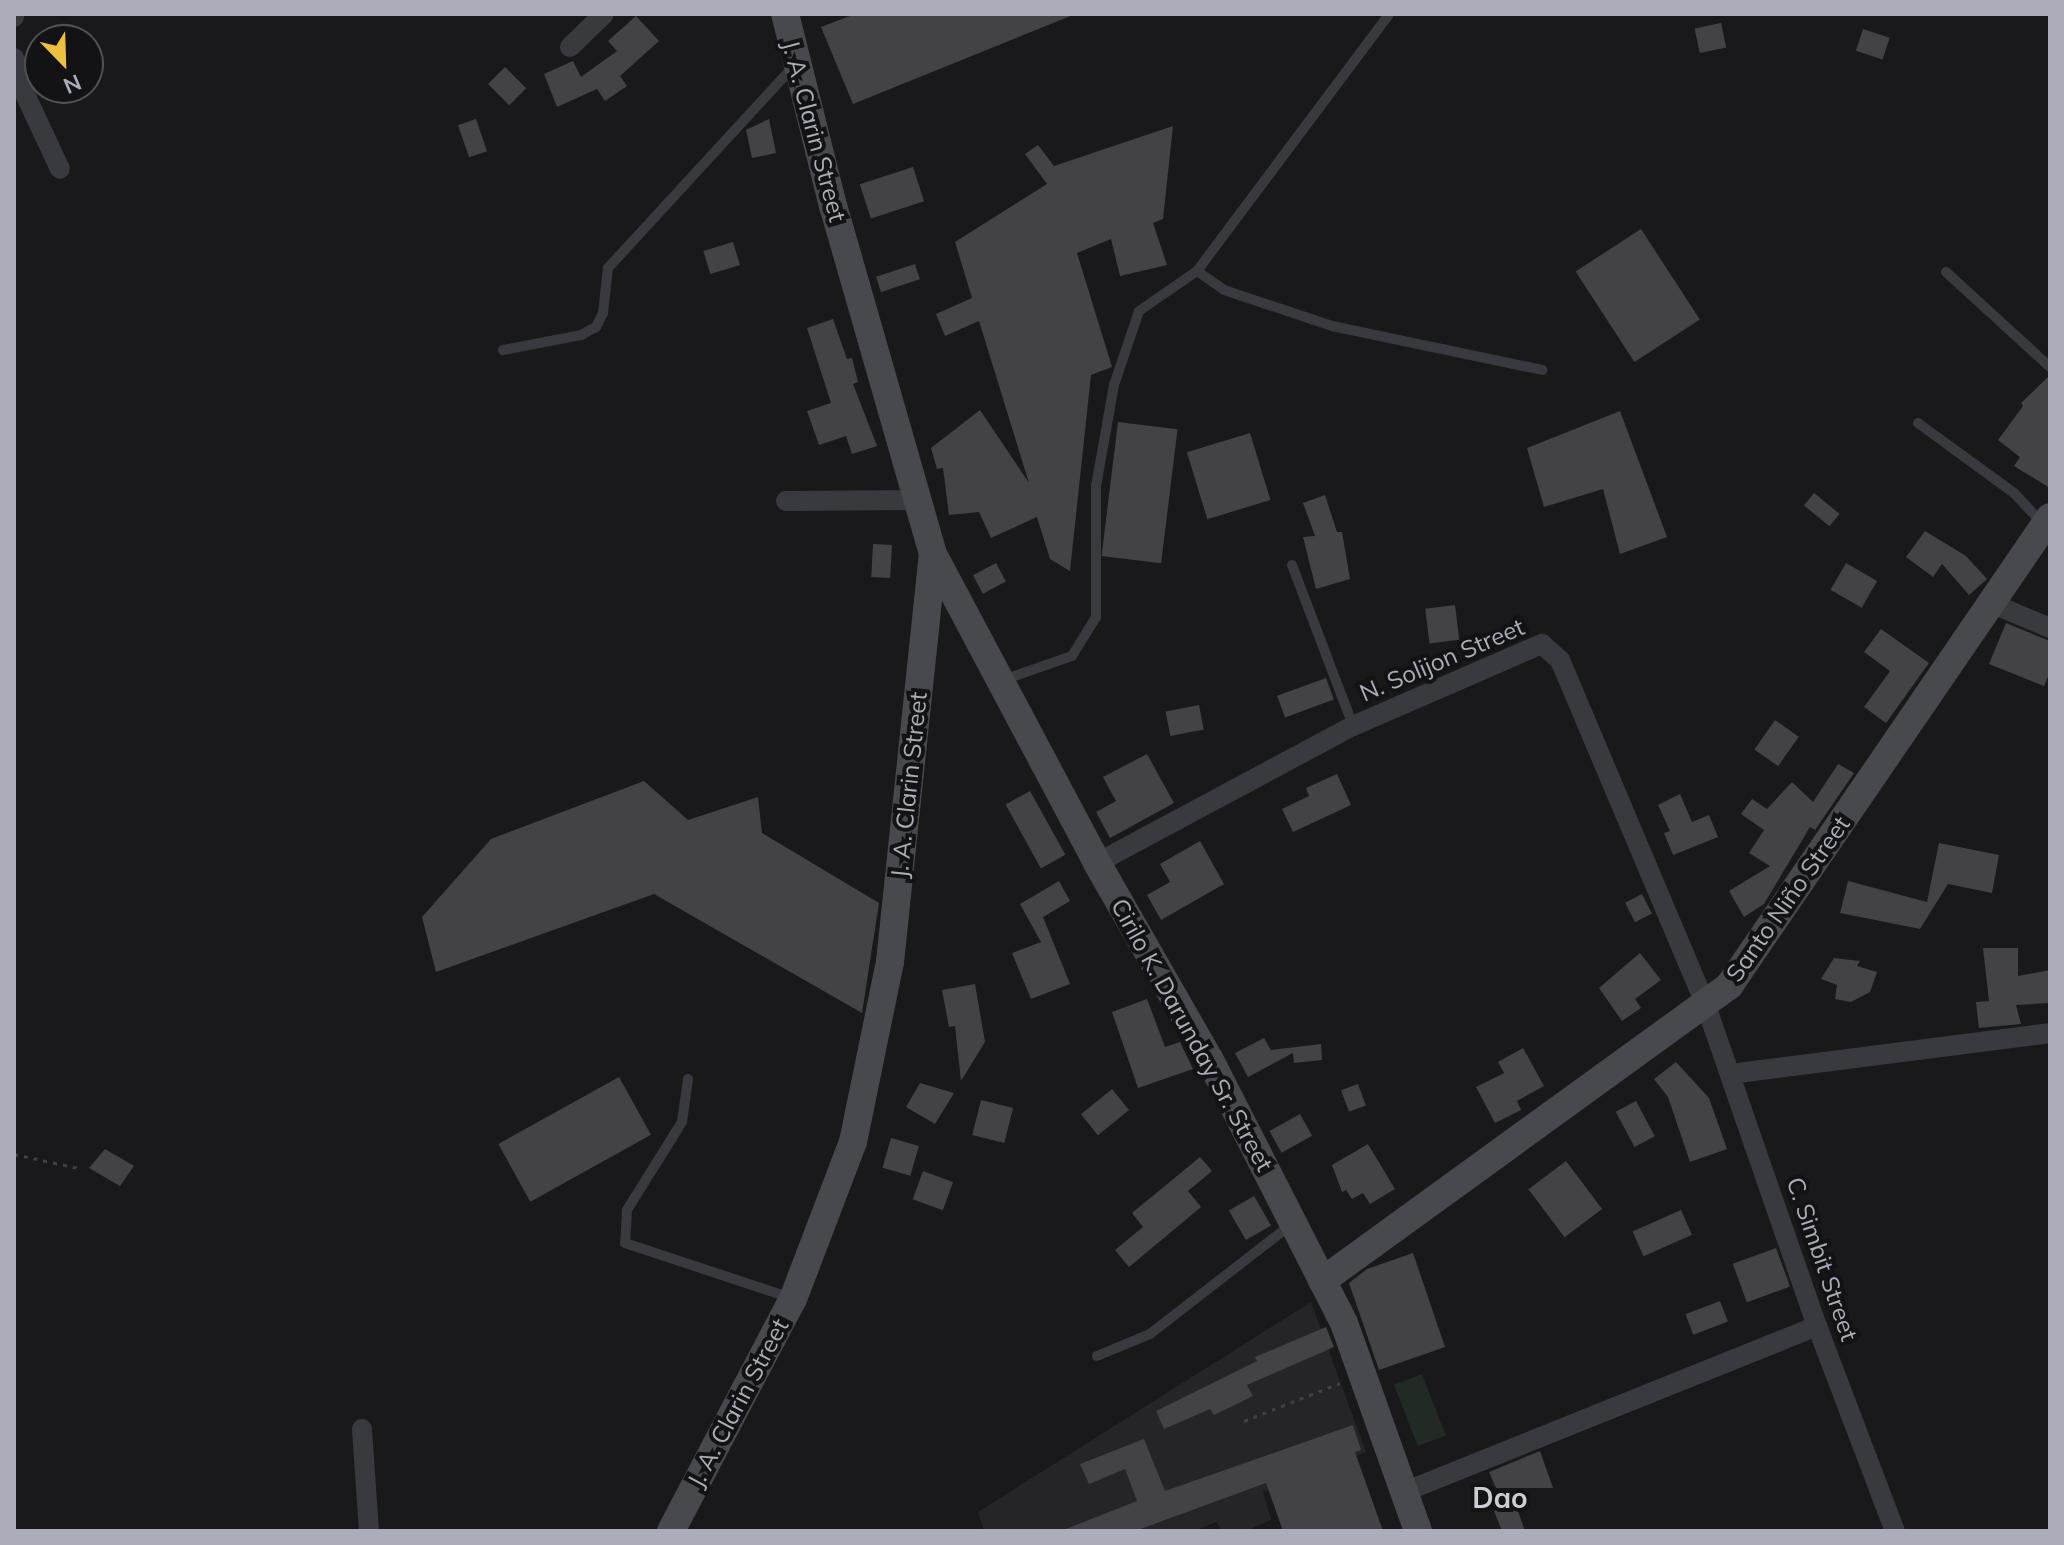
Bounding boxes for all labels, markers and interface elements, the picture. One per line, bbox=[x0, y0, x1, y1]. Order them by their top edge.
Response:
north arrow bbox=[24, 24, 104, 104]
street label: J. A. Clarin Street bbox=[776, 37, 852, 225]
text: N bbox=[59, 68, 86, 100]
street label: N. Solijon Street bbox=[1355, 612, 1529, 708]
street label: J. A. Clarin Street bbox=[885, 691, 933, 879]
street label: Santo Niño Street bbox=[1720, 811, 1856, 987]
street label: Cirilo K. Darunday Sr. Street bbox=[1105, 894, 1279, 1176]
street label: C. Simbit Street bbox=[1781, 1173, 1863, 1345]
street label: J. A. Clarin Street bbox=[681, 1314, 795, 1492]
district label: Dao bbox=[1472, 1481, 1528, 1515]

